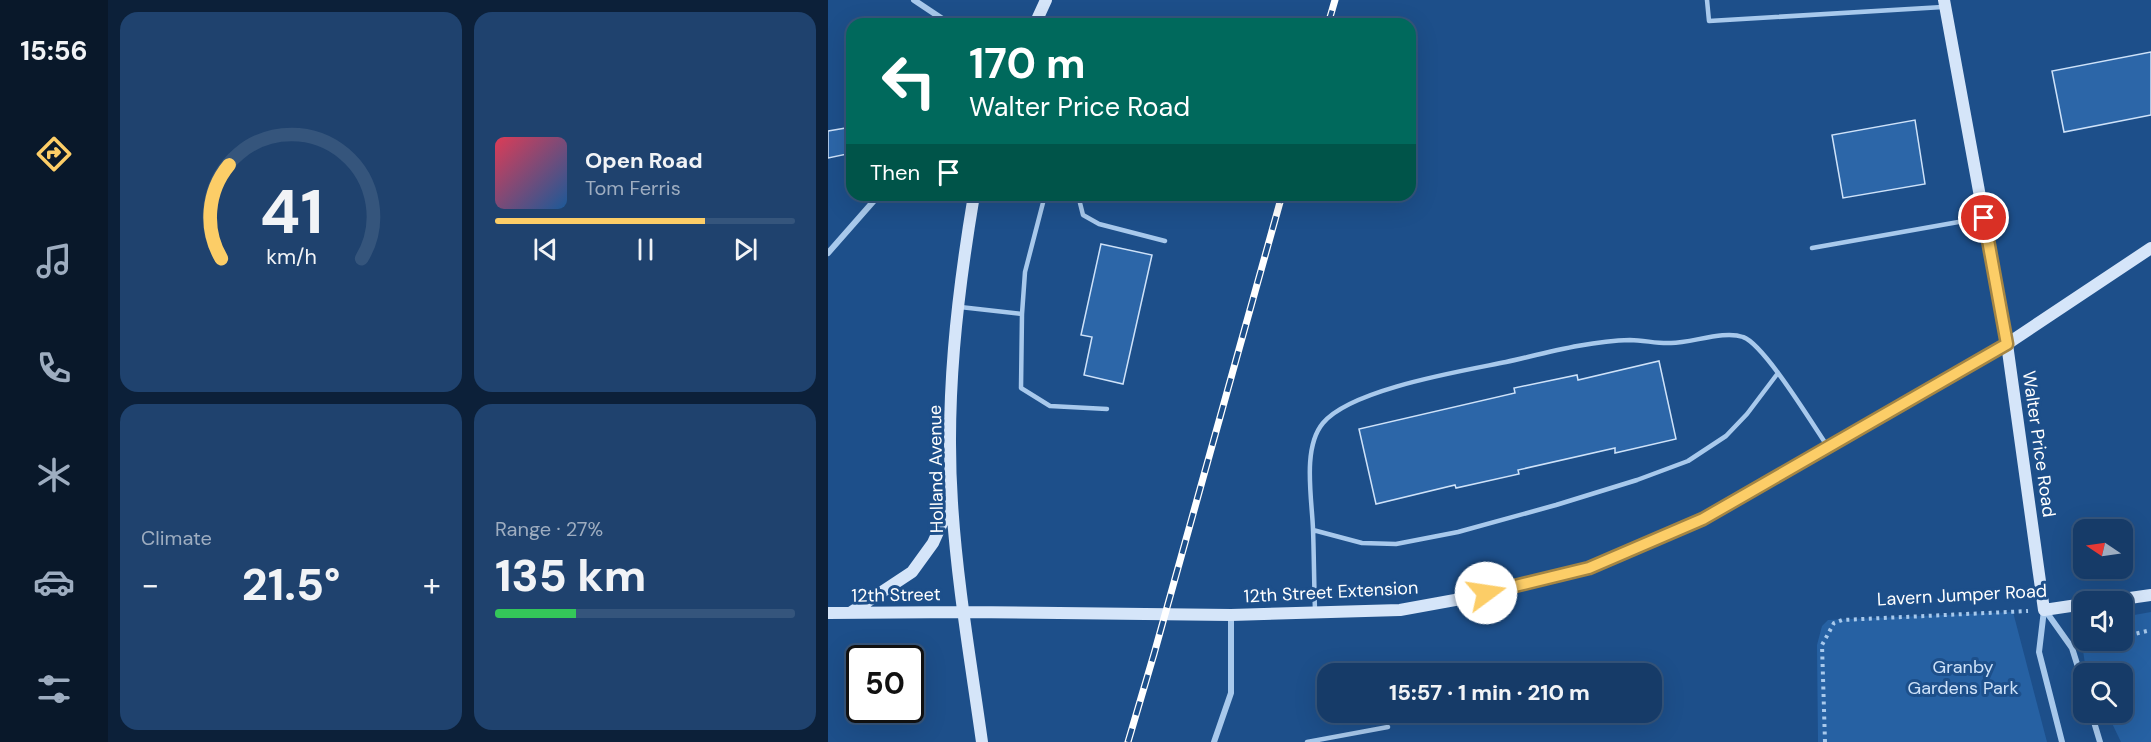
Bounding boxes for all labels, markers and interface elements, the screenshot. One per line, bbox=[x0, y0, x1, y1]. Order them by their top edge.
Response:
text: 15:56 bbox=[20, 33, 88, 68]
text: 170 m bbox=[969, 36, 1086, 91]
icon: left bbox=[870, 42, 948, 120]
text: Walter Price Road bbox=[969, 89, 1190, 124]
icon: directions bbox=[33, 133, 75, 175]
text: Open Road bbox=[585, 146, 703, 175]
icon: arrive bbox=[932, 156, 965, 189]
text: Then bbox=[870, 158, 920, 187]
text: 41 bbox=[259, 171, 323, 252]
text: Tom Ferris bbox=[585, 175, 681, 201]
pin bbox=[1958, 192, 2009, 243]
icon: arrive bbox=[1967, 201, 2000, 234]
icon: previous bbox=[529, 233, 562, 266]
icon: pause bbox=[629, 233, 662, 266]
icon: next bbox=[729, 233, 762, 266]
icon: music bbox=[33, 240, 75, 282]
text: km/h bbox=[266, 243, 316, 271]
icon: phone bbox=[33, 347, 75, 389]
street label: Walter Price Road bbox=[2017, 369, 2061, 519]
street label: Holland Avenue bbox=[923, 405, 949, 533]
icon: climate bbox=[33, 454, 75, 496]
text: Range · 27% bbox=[495, 516, 603, 542]
north arrow bbox=[2073, 519, 2133, 579]
map controls bbox=[2073, 519, 2133, 723]
text: Climate bbox=[141, 525, 212, 551]
text: 135 km bbox=[495, 546, 646, 605]
text: 21.5° bbox=[242, 555, 340, 614]
icon: car bbox=[33, 561, 75, 603]
position arrow bbox=[1454, 561, 1518, 625]
text: − bbox=[141, 563, 159, 606]
text: + bbox=[423, 563, 441, 606]
street label: 12th Street Extension bbox=[1243, 575, 1419, 609]
street label: Lavern Jumper Road bbox=[1876, 579, 2048, 611]
street label: 12th Street bbox=[851, 582, 941, 608]
button: sound bbox=[2073, 591, 2133, 651]
speed limit sign: 50 bbox=[846, 645, 924, 723]
park label: Granby Gardens Park bbox=[1908, 655, 2018, 700]
button: search bbox=[2073, 663, 2133, 723]
icon: filters bbox=[33, 668, 75, 710]
text: 15:57 · 1 min · 210 m bbox=[1389, 678, 1590, 707]

